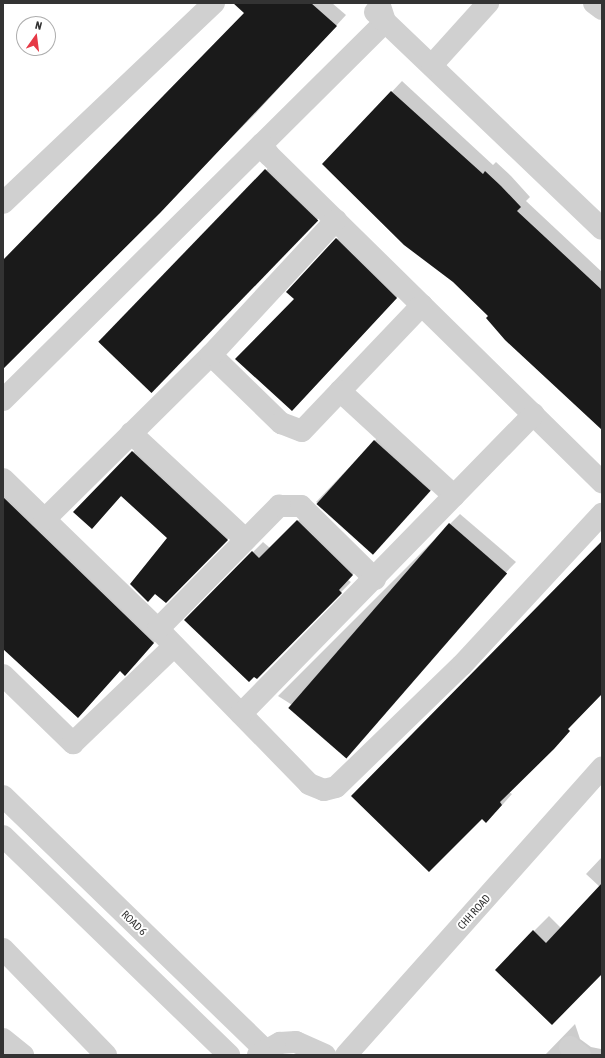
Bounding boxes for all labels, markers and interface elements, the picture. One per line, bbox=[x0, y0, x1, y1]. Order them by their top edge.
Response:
north arrow bbox=[16, 16, 56, 56]
text: N bbox=[34, 19, 43, 32]
street label: CHH ROAD bbox=[455, 892, 493, 932]
street label: ROAD 6 bbox=[119, 908, 149, 938]

